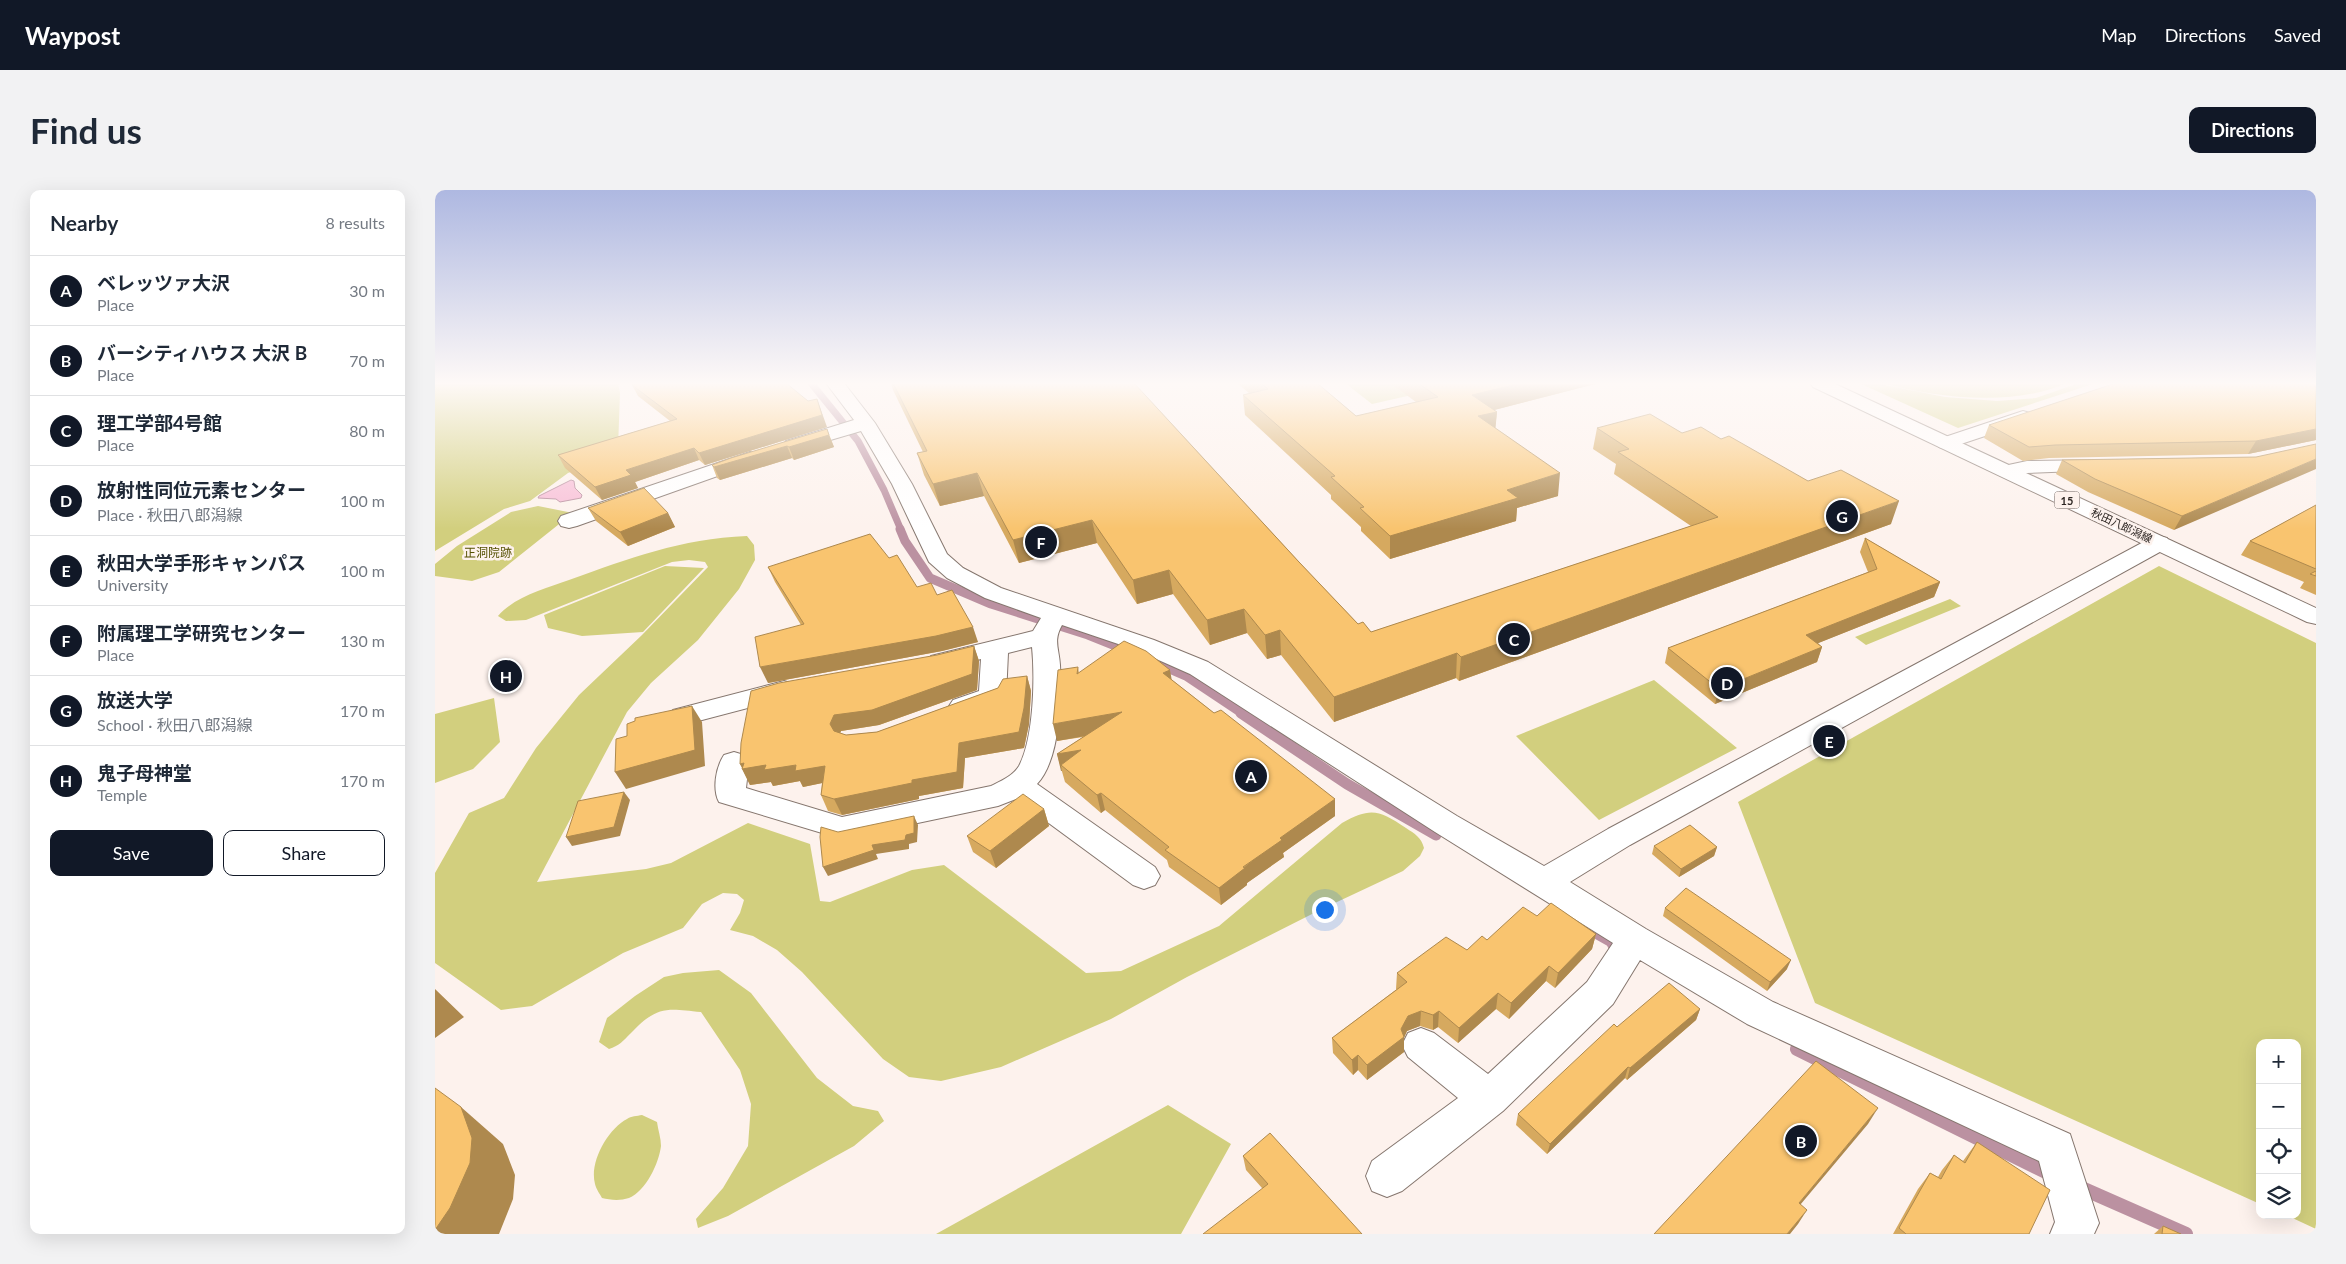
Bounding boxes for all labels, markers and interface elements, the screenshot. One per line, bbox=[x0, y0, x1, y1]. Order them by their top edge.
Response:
text: Waypost bbox=[25, 21, 120, 50]
text: Map bbox=[2101, 24, 2137, 46]
text: Directions bbox=[2165, 24, 2246, 46]
text: Saved bbox=[2274, 24, 2321, 46]
button: Directions bbox=[2189, 107, 2316, 153]
text: Find us bbox=[30, 109, 142, 151]
text: Nearby bbox=[50, 210, 118, 235]
text: 8 results bbox=[325, 213, 385, 232]
text: ベレッツァ大沢 bbox=[97, 271, 230, 294]
text: A bbox=[60, 281, 72, 300]
text: 30 m bbox=[349, 281, 385, 300]
text: Place bbox=[97, 295, 134, 314]
text: バーシティハウス 大沢 B bbox=[97, 341, 307, 364]
text: B bbox=[61, 351, 71, 370]
text: 70 m bbox=[349, 351, 385, 370]
text: Place bbox=[97, 365, 134, 384]
text: 理工学部4号館 bbox=[97, 411, 222, 434]
text: C bbox=[61, 421, 71, 440]
text: 80 m bbox=[349, 421, 385, 440]
text: Place bbox=[97, 435, 134, 454]
text: 放射性同位元素センター bbox=[97, 478, 306, 501]
text: D bbox=[60, 491, 72, 510]
text: 100 m bbox=[340, 491, 385, 510]
road number: 15 bbox=[2055, 492, 2079, 508]
pin: G bbox=[1826, 497, 1858, 535]
text: Place · 秋田八郎潟線 bbox=[97, 505, 243, 524]
street label: 秋田八郎潟線 bbox=[2089, 505, 2155, 545]
pin: F bbox=[1025, 523, 1057, 561]
park label: 正洞院跡 bbox=[464, 545, 512, 560]
text: 秋田大学手形キャンパス bbox=[97, 551, 306, 574]
text: E bbox=[61, 561, 71, 580]
text: 100 m bbox=[340, 561, 385, 580]
text: University bbox=[97, 575, 168, 594]
pin: C bbox=[1498, 620, 1530, 658]
text: 附属理工学研究センター bbox=[97, 621, 306, 644]
text: F bbox=[61, 631, 71, 650]
text: 130 m bbox=[340, 631, 385, 650]
text: Place bbox=[97, 645, 134, 664]
pin: H bbox=[490, 657, 522, 695]
pin: D bbox=[1711, 664, 1743, 702]
text: 放送大学 bbox=[97, 688, 173, 711]
text: G bbox=[60, 701, 72, 720]
text: 170 m bbox=[340, 701, 385, 720]
text: School · 秋田八郎潟線 bbox=[97, 715, 252, 734]
pin: E bbox=[1813, 722, 1845, 760]
pin: A bbox=[1235, 757, 1267, 795]
text: 鬼子母神堂 bbox=[97, 761, 192, 784]
text: H bbox=[60, 771, 72, 790]
text: 170 m bbox=[340, 771, 385, 790]
text: Temple bbox=[97, 785, 147, 804]
button: Save bbox=[50, 830, 213, 876]
button: Share bbox=[223, 830, 385, 876]
your location bbox=[1312, 897, 1338, 923]
map controls bbox=[2256, 1039, 2301, 1219]
button: + bbox=[2256, 1039, 2301, 1084]
button: − bbox=[2256, 1084, 2301, 1129]
pin: B bbox=[1785, 1122, 1817, 1160]
button: locate bbox=[2256, 1129, 2301, 1174]
button: layers bbox=[2256, 1174, 2301, 1219]

